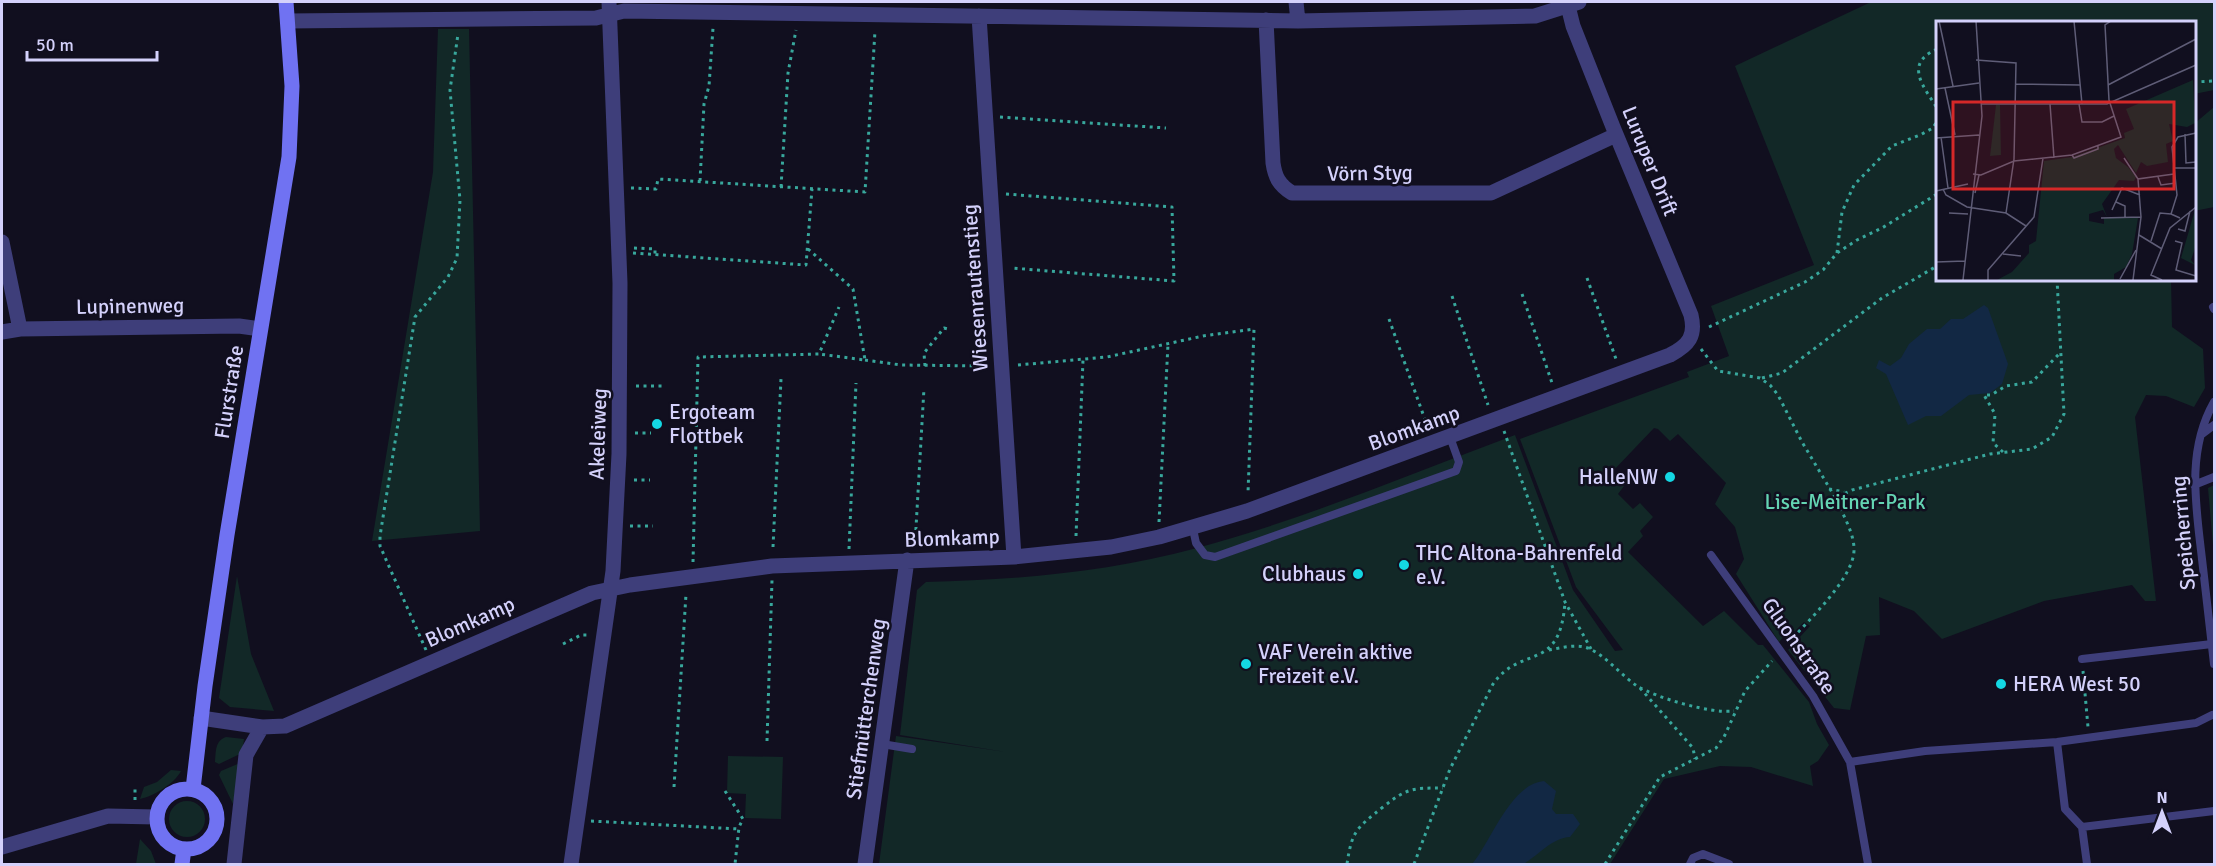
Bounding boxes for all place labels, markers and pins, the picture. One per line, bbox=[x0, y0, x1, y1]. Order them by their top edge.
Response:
place label: Ergoteam Flottbek bbox=[669, 399, 755, 449]
marker: Ergoteam Flottbek bbox=[650, 417, 664, 431]
place label: HalleNW bbox=[1579, 464, 1658, 490]
marker: HalleNW bbox=[1663, 470, 1677, 484]
place label: THC Altona-Bahrenfeld e.V. bbox=[1416, 540, 1622, 590]
marker: THC Altona-Bahrenfeld e.V. bbox=[1397, 558, 1411, 572]
place label: Clubhaus bbox=[1262, 561, 1346, 587]
marker: Clubhaus bbox=[1351, 567, 1365, 581]
place label: VAF Verein aktive Freizeit e.V. bbox=[1258, 639, 1413, 689]
marker: VAF Verein aktive Freizeit e.V. bbox=[1239, 657, 1253, 671]
place label: HERA West 50 bbox=[2013, 671, 2141, 697]
marker: HERA West 50 bbox=[1994, 677, 2008, 691]

